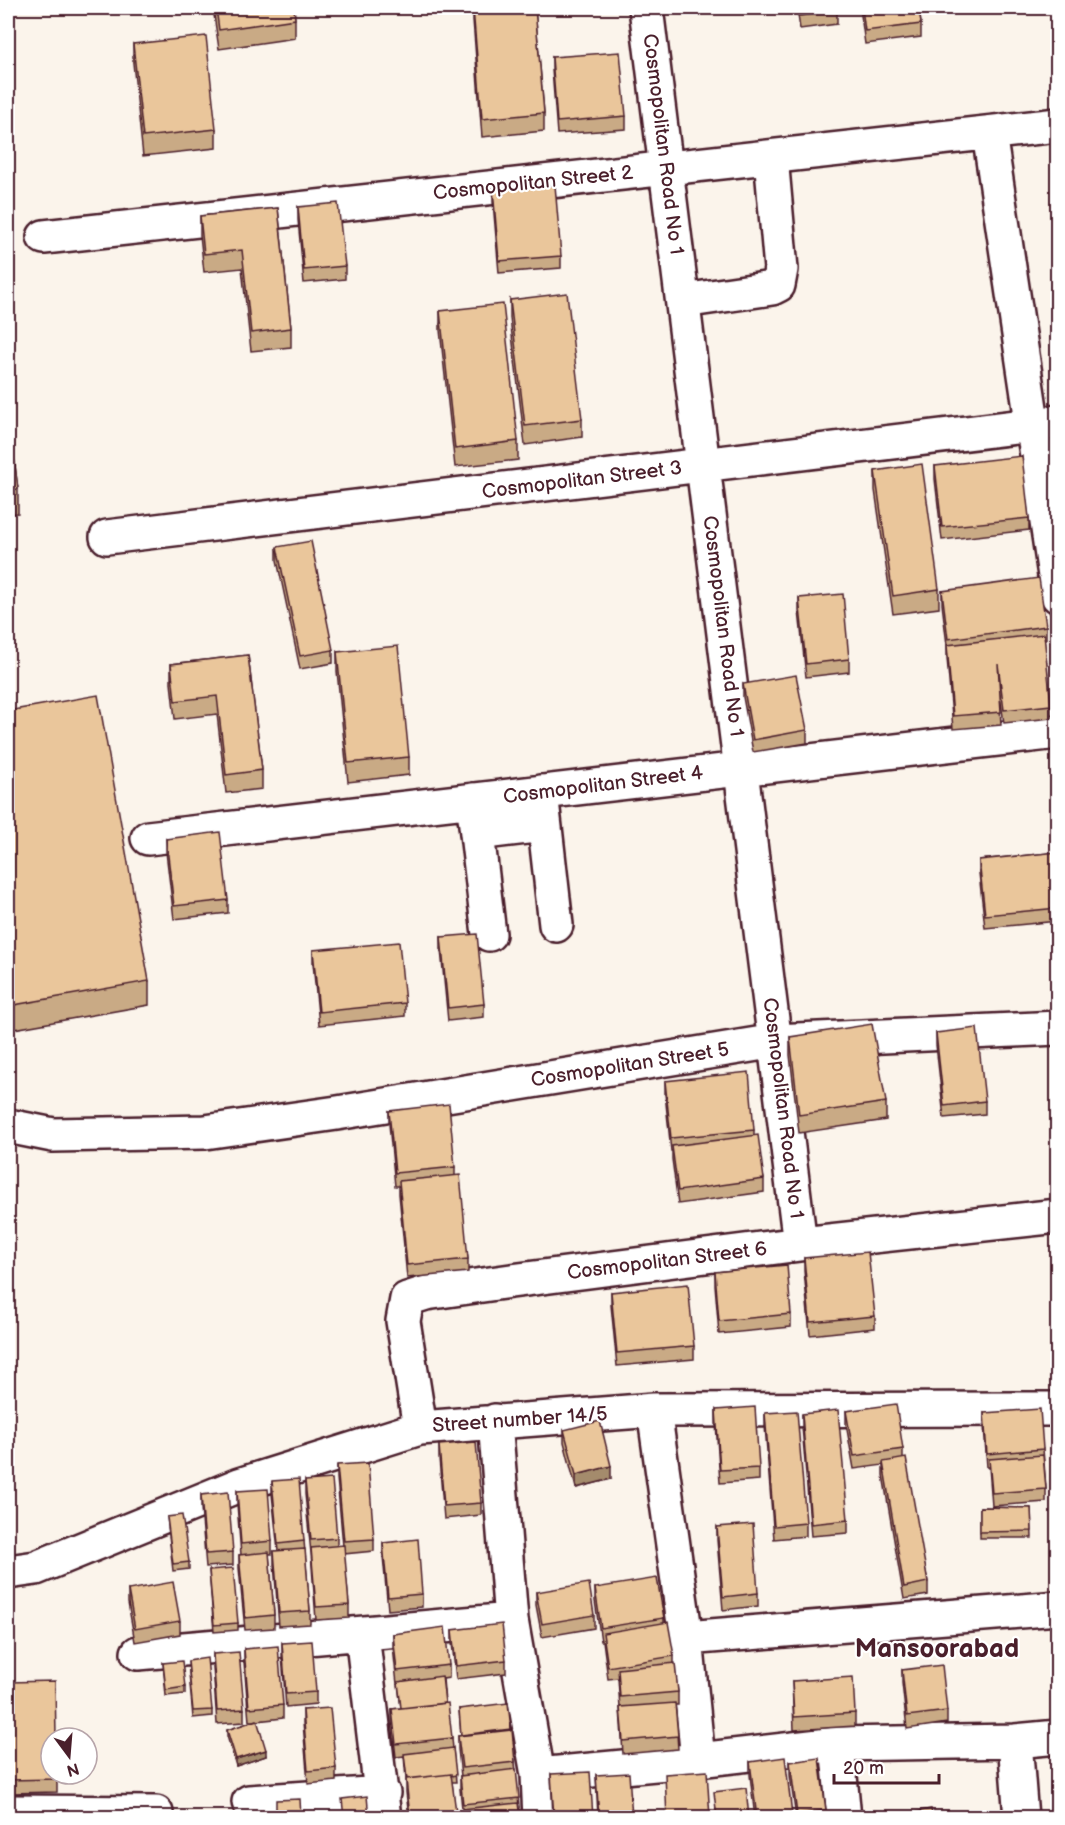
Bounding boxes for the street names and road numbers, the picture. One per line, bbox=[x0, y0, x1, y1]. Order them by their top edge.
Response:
street label: Cosmopolitan Road No 1 bbox=[638, 32, 688, 256]
street label: Cosmopolitan Street 2 bbox=[432, 161, 634, 205]
street label: Cosmopolitan Street 3 bbox=[481, 456, 683, 504]
street label: Cosmopolitan Road No 1 bbox=[698, 514, 748, 738]
street label: Cosmopolitan Street 4 bbox=[502, 761, 704, 809]
street label: Cosmopolitan Road No 1 bbox=[758, 996, 808, 1220]
street label: Cosmopolitan Street 5 bbox=[529, 1037, 731, 1093]
street label: Cosmopolitan Street 6 bbox=[566, 1237, 768, 1285]
street label: Street number 14/5 bbox=[432, 1402, 608, 1438]

